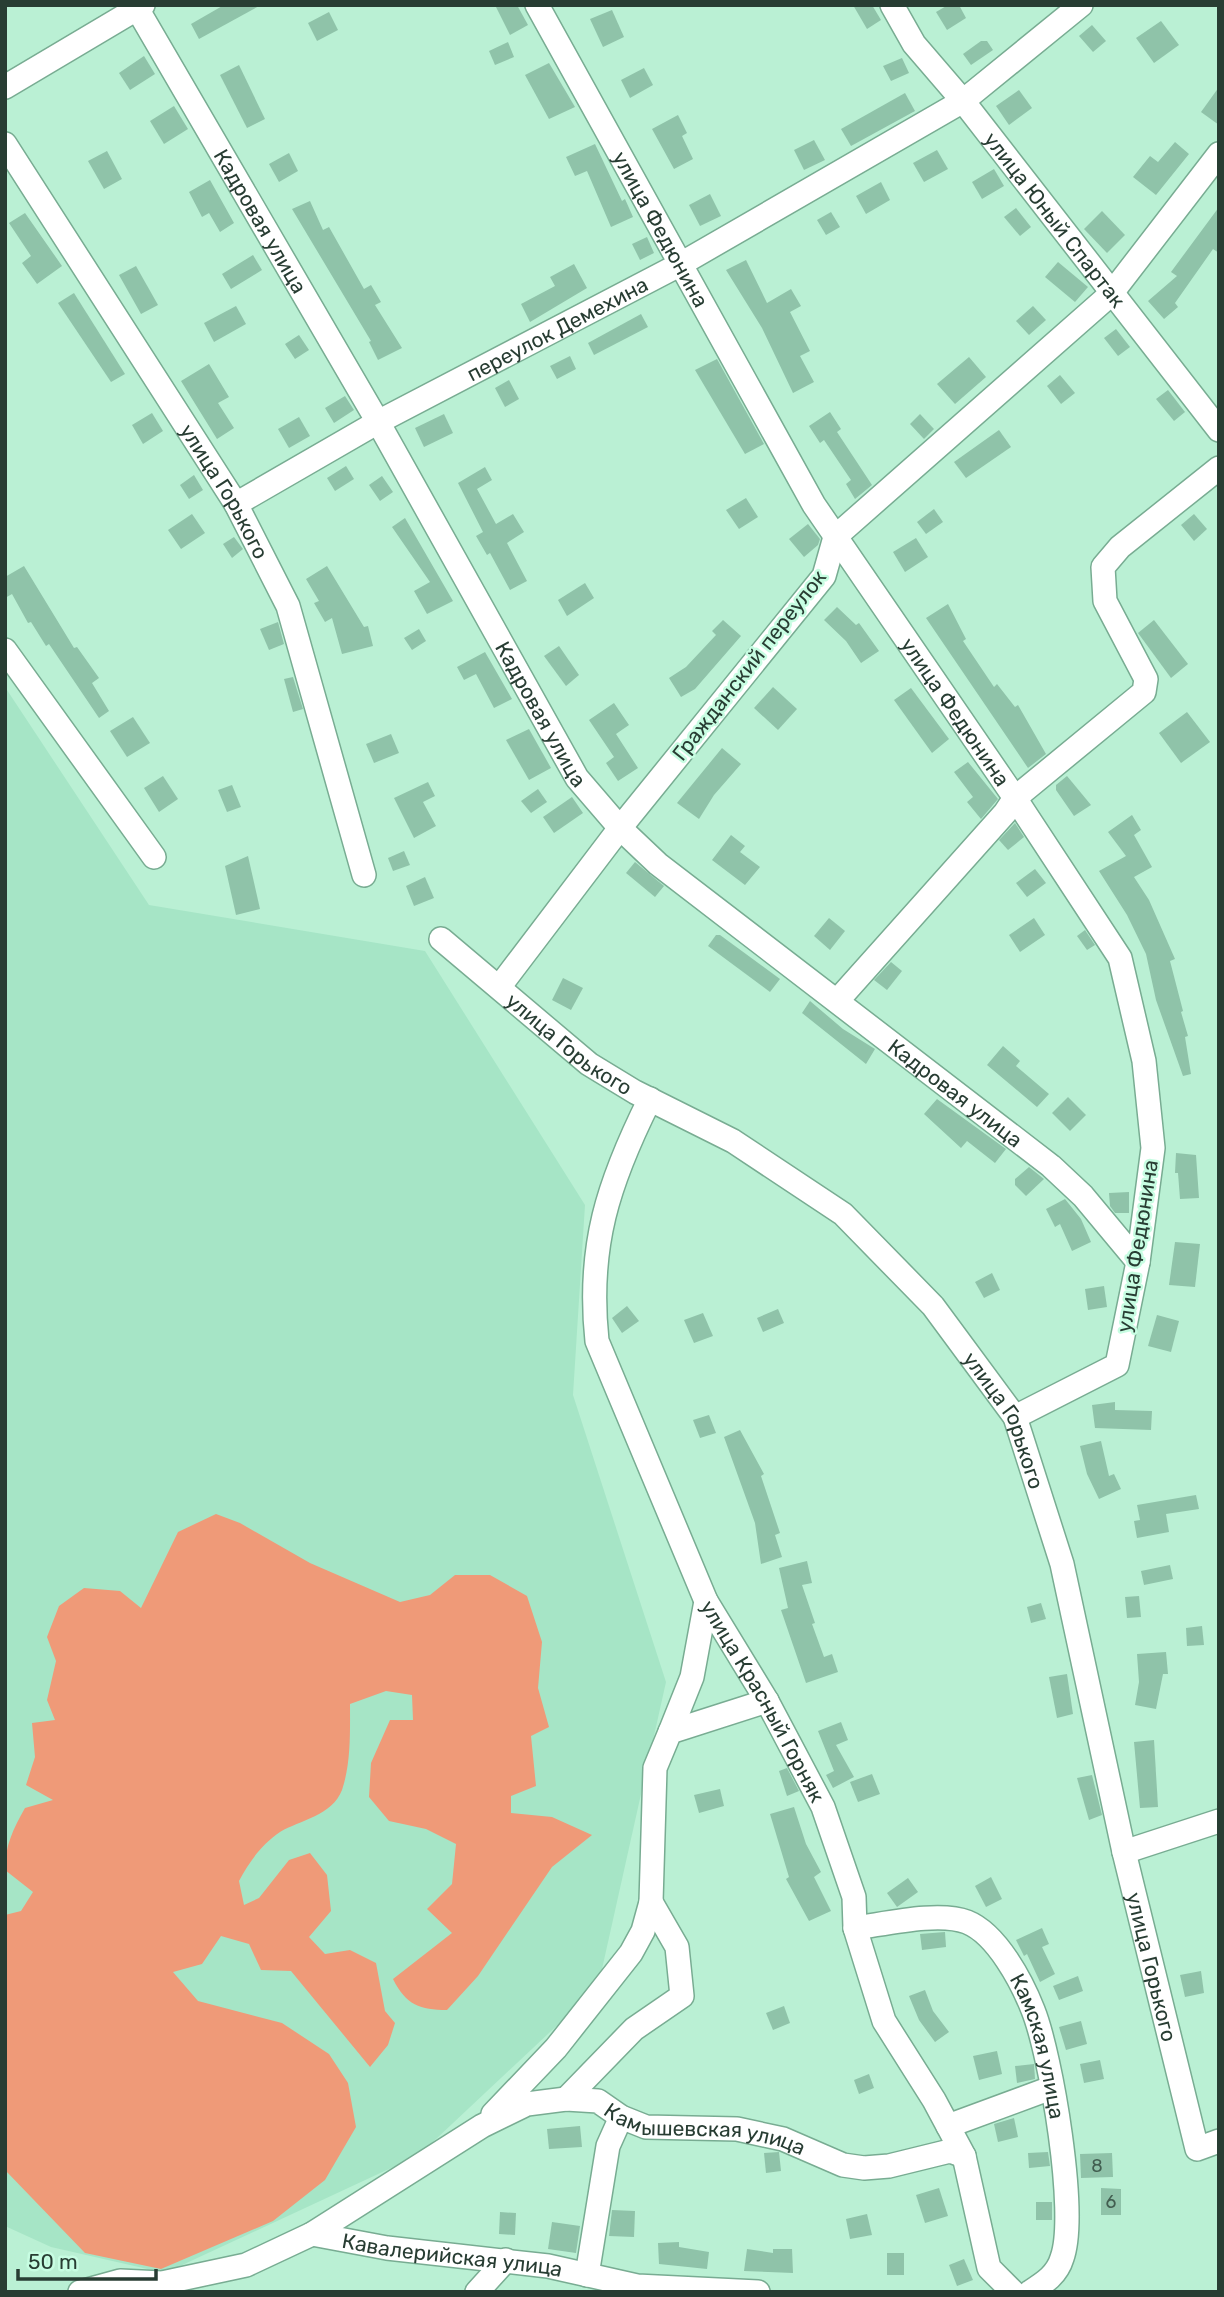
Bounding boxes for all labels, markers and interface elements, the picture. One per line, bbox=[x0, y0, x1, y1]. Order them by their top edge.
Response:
street label: улица Юный Спартак bbox=[979, 127, 1131, 312]
street label: Кадровая улица bbox=[209, 144, 313, 298]
street label: улица Федюнина bbox=[608, 146, 714, 311]
street label: переулок Демехина bbox=[462, 271, 652, 386]
street label: улица Горького bbox=[175, 419, 274, 563]
street label: Гражданский переулок bbox=[667, 565, 831, 765]
street label: улица Федюнина bbox=[896, 632, 1015, 791]
street label: Кадровая улица bbox=[491, 637, 592, 792]
street label: улица Горького bbox=[501, 987, 637, 1100]
street label: Кадровая улица bbox=[883, 1033, 1028, 1152]
street label: улица Федюнина bbox=[1111, 1158, 1163, 1334]
street label: улица Горького bbox=[958, 1347, 1050, 1492]
street label: улица Красный Горняк bbox=[696, 1595, 831, 1806]
street label: улица Горького bbox=[1122, 1890, 1183, 2044]
street label: Камская улица bbox=[1005, 1969, 1070, 2121]
street label: Камышевская улица bbox=[600, 2097, 810, 2160]
house number: 8 bbox=[1091, 2155, 1103, 2177]
house number: 6 bbox=[1106, 2191, 1117, 2213]
street label: Кавалерийская улица bbox=[340, 2227, 565, 2281]
scale bar bbox=[18, 2238, 156, 2282]
text: 50 m bbox=[28, 2249, 78, 2274]

